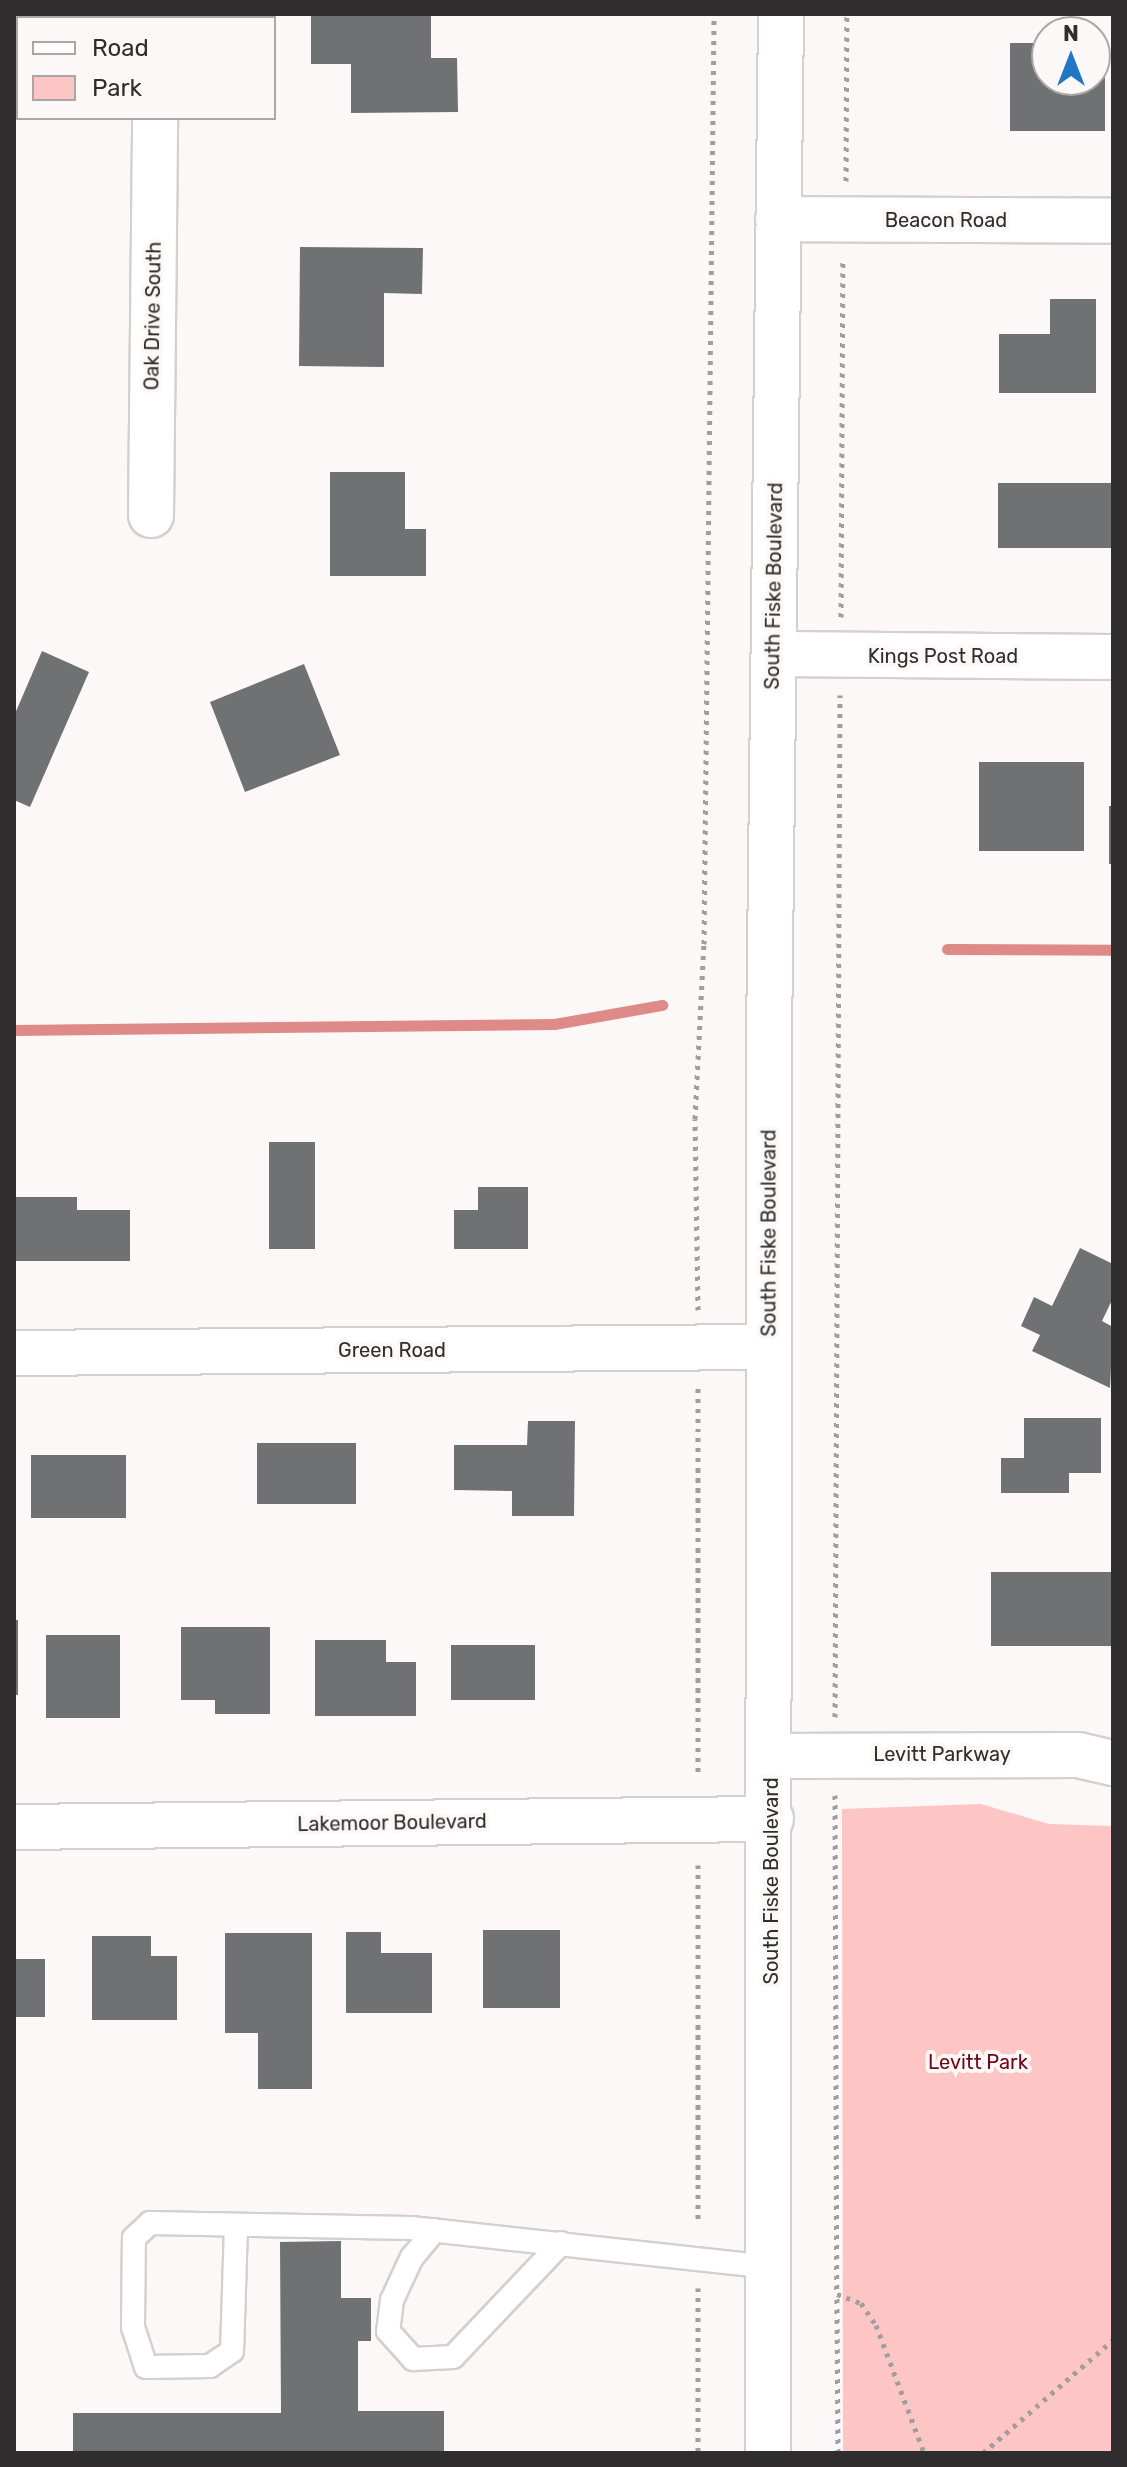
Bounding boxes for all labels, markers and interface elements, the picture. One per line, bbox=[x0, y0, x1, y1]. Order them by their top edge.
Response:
legend bbox=[16, 16, 276, 120]
north arrow bbox=[1031, 16, 1111, 96]
text: N bbox=[1063, 20, 1079, 47]
text: Road bbox=[92, 34, 149, 62]
text: Park bbox=[92, 74, 142, 102]
street label: Beacon Road bbox=[885, 208, 1007, 232]
street label: Oak Drive South bbox=[140, 241, 166, 391]
street label: South Fiske Boulevard bbox=[760, 482, 788, 690]
street label: Kings Post Road bbox=[868, 644, 1018, 668]
street label: South Fiske Boulevard bbox=[757, 1129, 781, 1337]
street label: Green Road bbox=[338, 1338, 446, 1362]
street label: Levitt Parkway bbox=[873, 1742, 1011, 1766]
street label: South Fiske Boulevard bbox=[759, 1777, 783, 1985]
street label: Lakemoor Boulevard bbox=[297, 1809, 487, 1837]
park label: Levitt Park bbox=[928, 2050, 1028, 2074]

